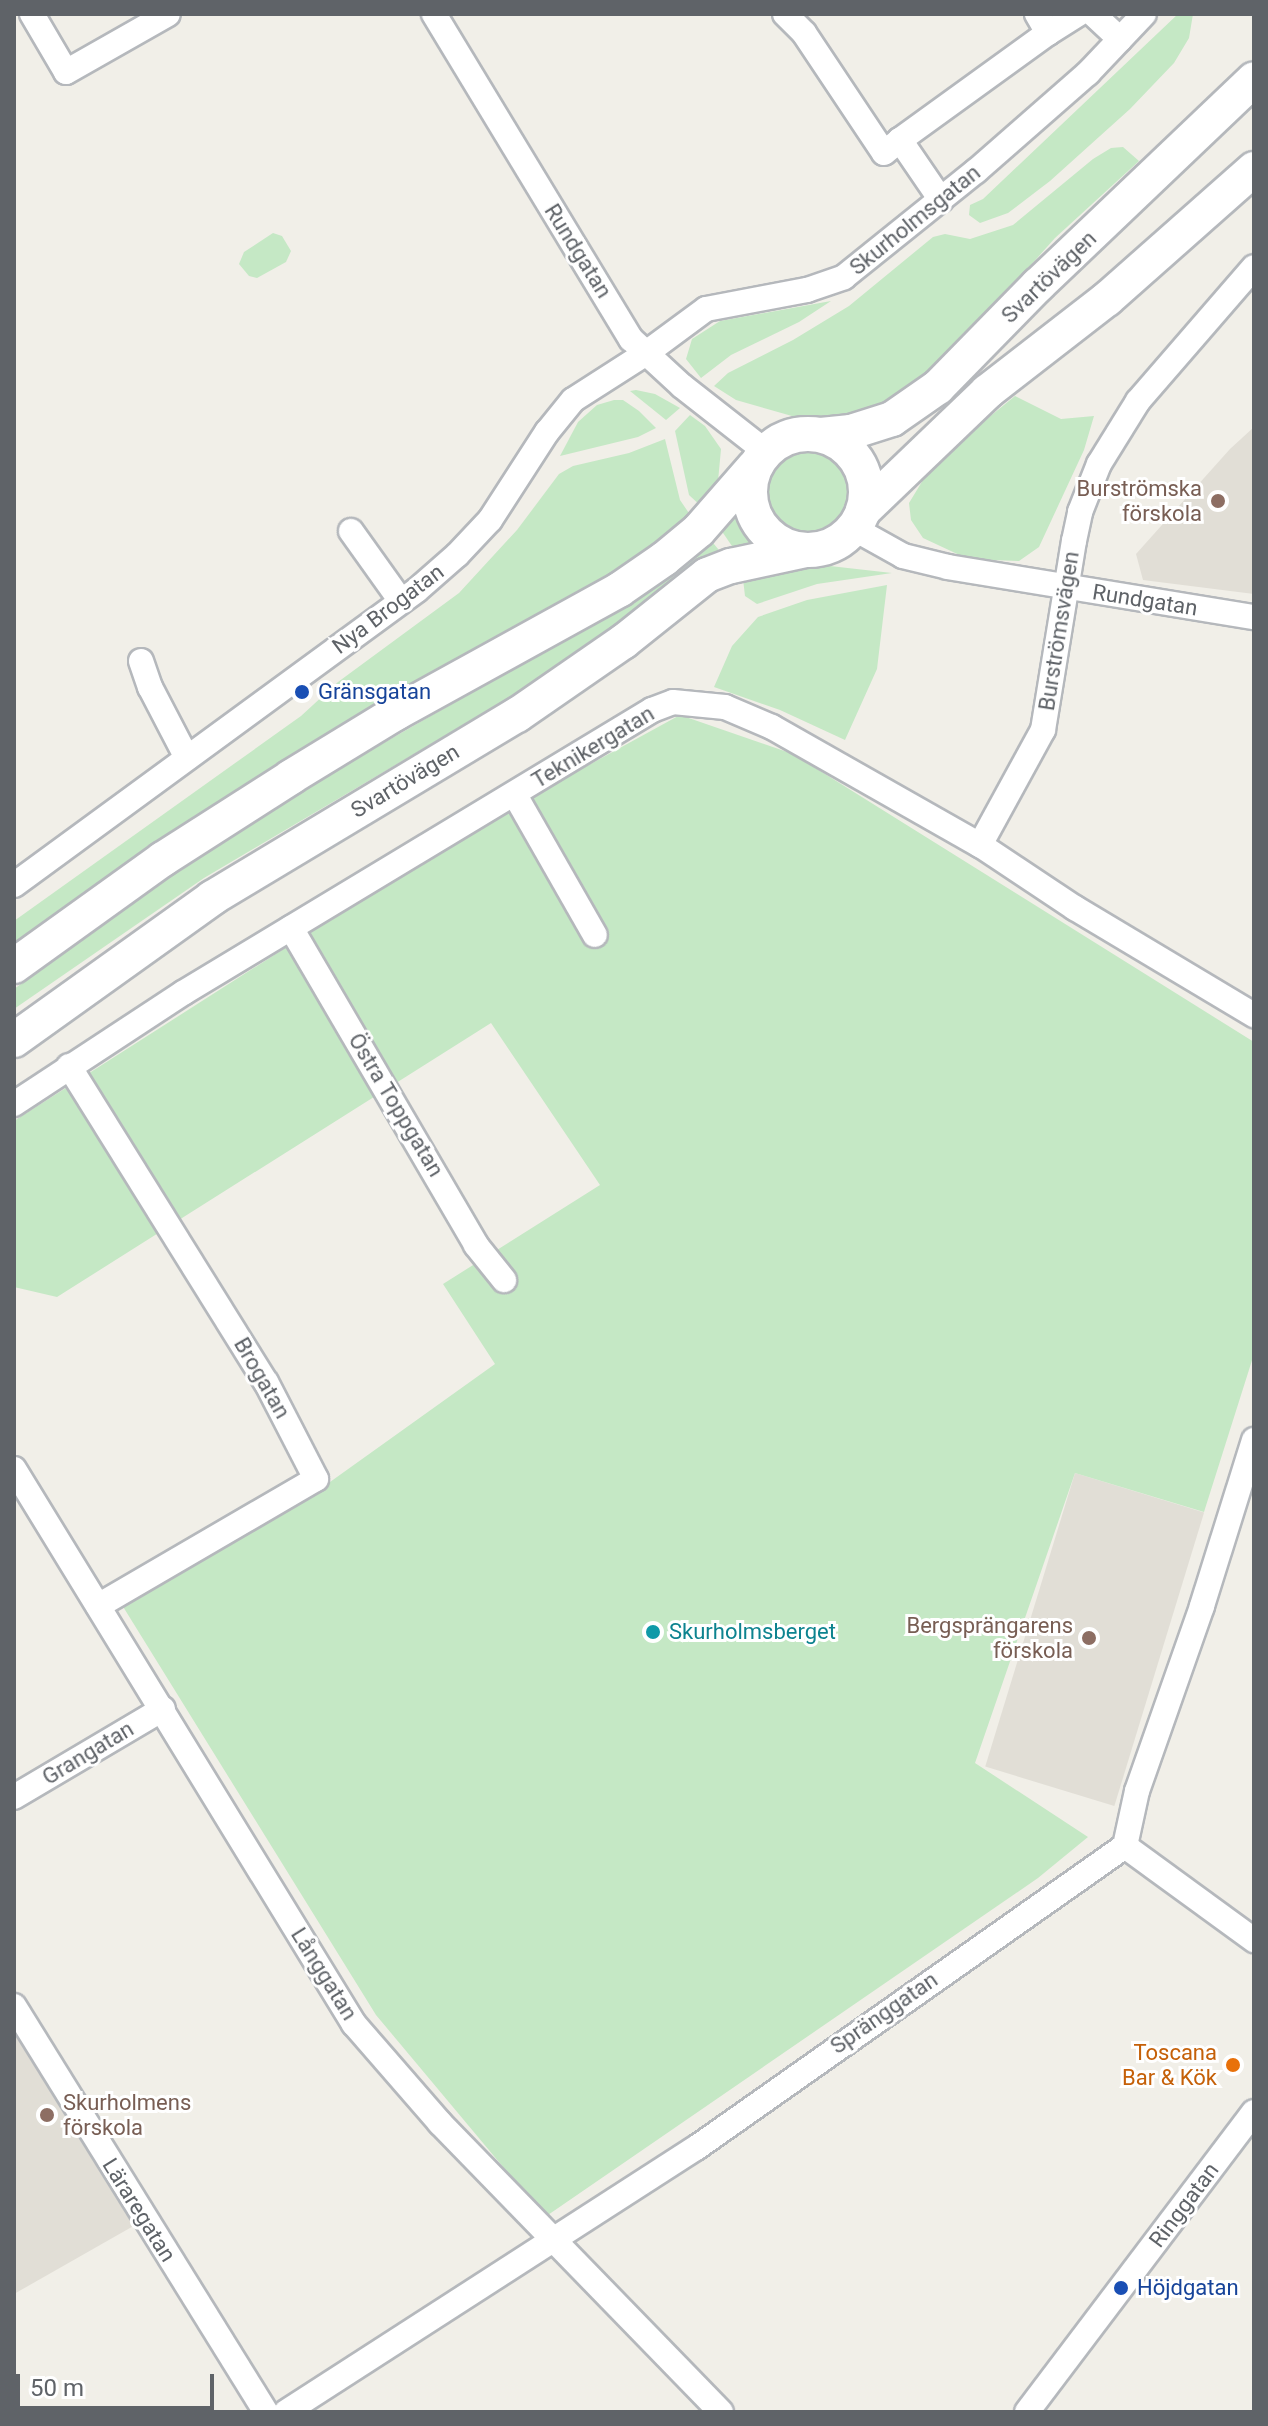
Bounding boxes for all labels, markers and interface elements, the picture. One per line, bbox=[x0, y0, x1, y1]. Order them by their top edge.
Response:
street label: Skurholmsgatan bbox=[844, 159, 986, 281]
street label: Rundgatan bbox=[539, 199, 617, 303]
street label: Svartövägen bbox=[996, 225, 1102, 329]
place label: Burströmska förskola bbox=[1077, 475, 1202, 526]
marker: Burströmska förskola bbox=[1209, 492, 1227, 510]
street label: Burströmsvägen bbox=[1033, 549, 1085, 713]
street label: Nya Brogatan bbox=[327, 559, 449, 659]
street label: Rundgatan bbox=[1091, 579, 1199, 621]
place label: Gränsgatan bbox=[318, 679, 431, 705]
marker: Gränsgatan bbox=[293, 683, 311, 701]
street label: Teknikergatan bbox=[527, 700, 659, 794]
street label: Svartövägen bbox=[346, 738, 464, 824]
street label: Östra Toppgatan bbox=[343, 1028, 449, 1182]
street label: Brogatan bbox=[228, 1333, 296, 1423]
place label: Bergsprängarens förskola bbox=[906, 1612, 1073, 1664]
place label: Skurholmsberget bbox=[669, 1619, 836, 1645]
marker: Skurholmsberget bbox=[644, 1623, 662, 1641]
marker: Bergsprängarens förskola bbox=[1080, 1629, 1098, 1647]
street label: Grangatan bbox=[38, 1715, 138, 1791]
street label: Långgatan bbox=[285, 1923, 363, 2025]
street label: Spränggatan bbox=[825, 1966, 943, 2060]
place label: Toscana Bar & Kök bbox=[1122, 2039, 1217, 2090]
marker: Toscana Bar & Kök bbox=[1224, 2056, 1242, 2074]
place label: Skurholmens förskola bbox=[63, 2089, 191, 2140]
marker: Skurholmens förskola bbox=[38, 2106, 56, 2124]
street label: Läraregatan bbox=[97, 2153, 181, 2267]
street label: Ringgatan bbox=[1144, 2158, 1224, 2252]
place label: Höjdgatan bbox=[1137, 2275, 1239, 2301]
marker: Höjdgatan bbox=[1112, 2279, 1130, 2297]
scale bar bbox=[20, 2358, 218, 2408]
text: 50 m bbox=[30, 2374, 84, 2402]

